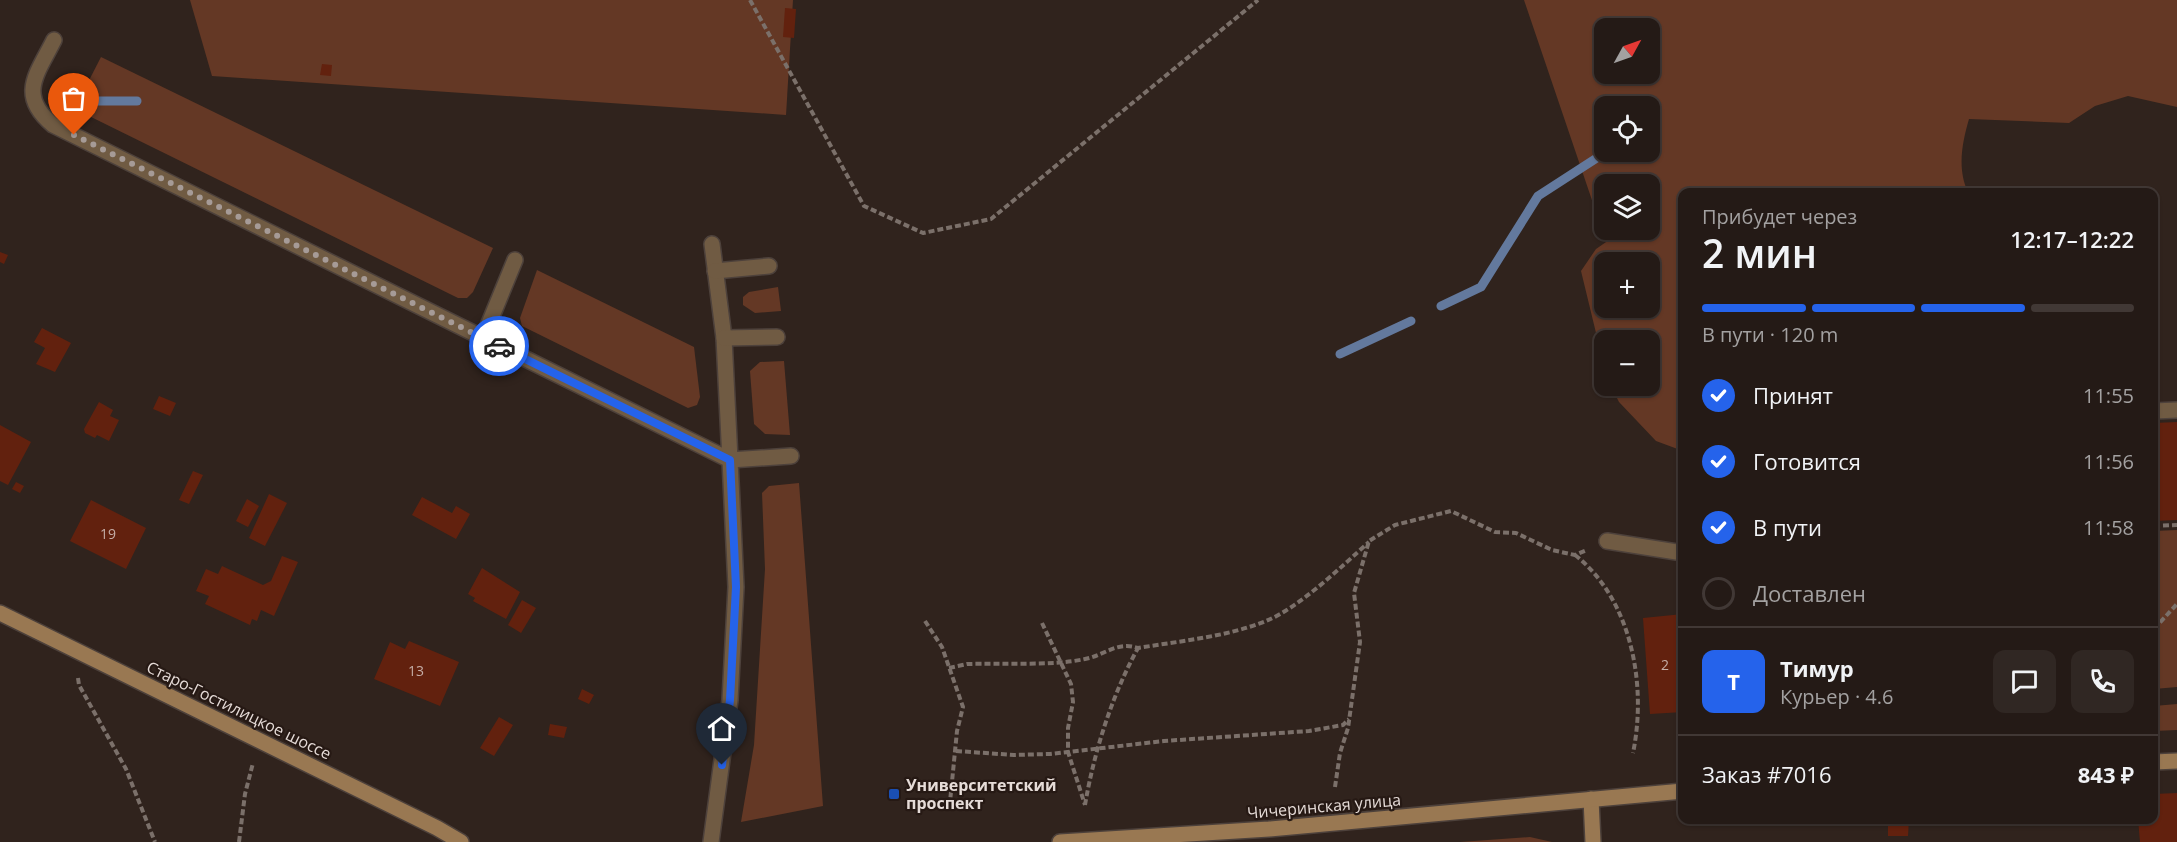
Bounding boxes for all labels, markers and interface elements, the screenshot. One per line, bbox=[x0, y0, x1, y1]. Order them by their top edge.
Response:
north arrow bbox=[1594, 18, 1660, 84]
map controls bbox=[1594, 18, 1660, 396]
pin bbox=[48, 73, 99, 135]
icon: bag bbox=[57, 82, 90, 115]
button: locate bbox=[1594, 96, 1660, 162]
button: layers bbox=[1594, 174, 1660, 240]
text: Прибудет через bbox=[1702, 203, 1857, 230]
text: 12:17–12:22 bbox=[2010, 224, 2134, 254]
text: 2 мин bbox=[1702, 226, 1817, 279]
button: + bbox=[1594, 252, 1660, 318]
courier bbox=[469, 316, 529, 376]
text: В пути · 120 m bbox=[1702, 321, 1838, 348]
icon: car bbox=[483, 330, 516, 363]
button: − bbox=[1594, 330, 1660, 396]
icon: check bbox=[1702, 379, 1735, 412]
text: Принят bbox=[1753, 380, 1833, 410]
text: 11:55 bbox=[2083, 382, 2134, 409]
icon: check bbox=[1702, 445, 1735, 478]
text: Готовится bbox=[1753, 446, 1861, 476]
text: 11:56 bbox=[2083, 448, 2134, 475]
icon: check bbox=[1702, 511, 1735, 544]
text: В пути bbox=[1753, 512, 1822, 542]
text: 11:58 bbox=[2083, 514, 2134, 541]
house number: 19 bbox=[100, 524, 116, 543]
text: Доставлен bbox=[1753, 578, 1866, 608]
button: chat bbox=[1993, 650, 2056, 713]
button: phone bbox=[2071, 650, 2134, 713]
text: Тимур bbox=[1780, 653, 1854, 683]
house number: 2 bbox=[1661, 655, 1669, 674]
street label: Старо-Гостилицкое шоссе bbox=[143, 656, 335, 764]
house number: 13 bbox=[408, 661, 424, 680]
text: Т bbox=[1727, 666, 1740, 696]
text: Курьер · 4.6 bbox=[1780, 683, 1894, 710]
pin bbox=[696, 703, 747, 765]
icon: home bbox=[705, 712, 738, 745]
text: Заказ #7016 bbox=[1702, 759, 1832, 789]
text: 843 ₽ bbox=[2078, 759, 2134, 789]
place label: Университетский проспект bbox=[906, 774, 1056, 814]
marker: Университетский проспект bbox=[887, 787, 901, 801]
street label: Чичеринская улица bbox=[1246, 788, 1402, 824]

